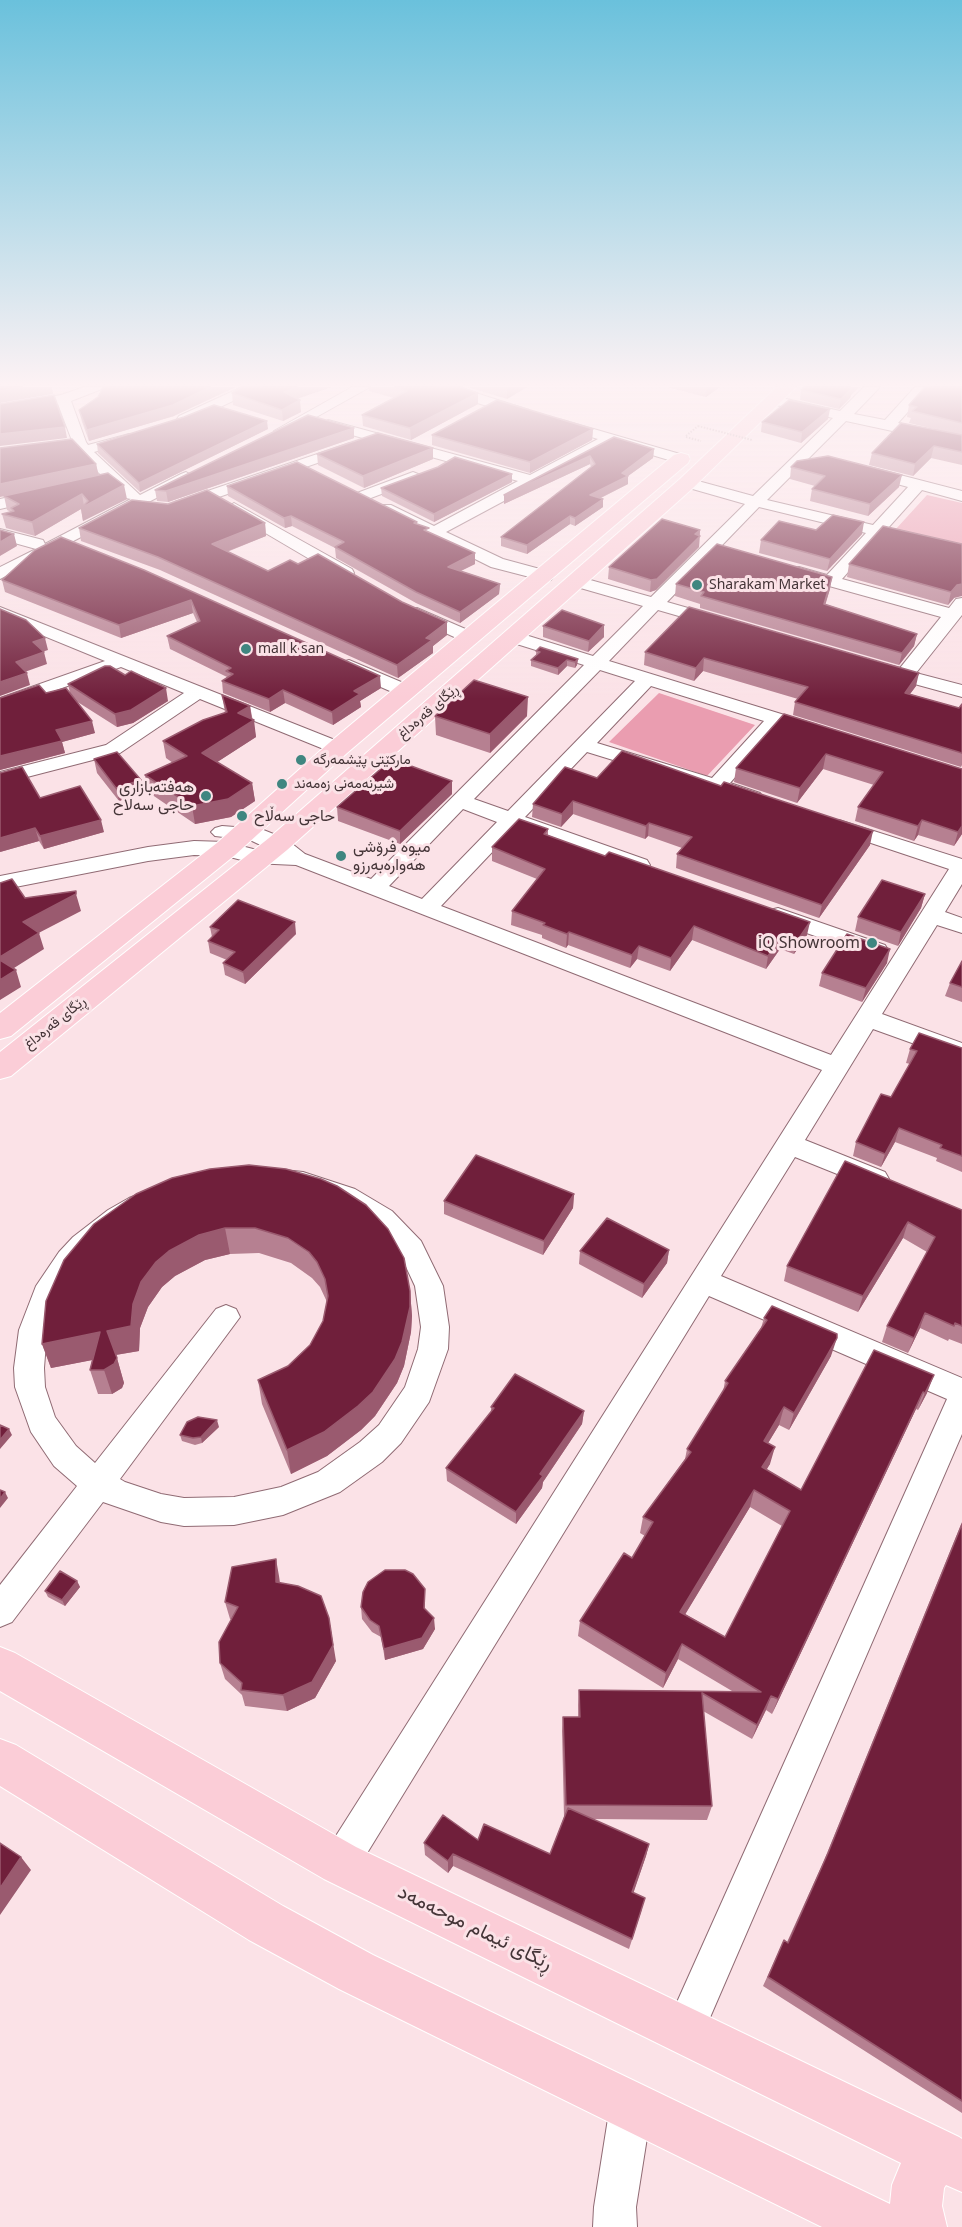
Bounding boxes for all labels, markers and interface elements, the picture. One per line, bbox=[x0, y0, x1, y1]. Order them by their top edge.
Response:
place label: Sharakam Market bbox=[709, 577, 825, 593]
marker: Sharakam Market bbox=[690, 578, 704, 592]
place label: mall k san bbox=[258, 641, 324, 657]
marker: mall k san bbox=[239, 642, 253, 656]
street label: ڕێگای قەرەداغ bbox=[394, 681, 462, 743]
place label: مارکێتی پێشمەرگە bbox=[313, 752, 411, 768]
marker: مارکێتی پێشمەرگە bbox=[294, 753, 308, 767]
place label: شیرنەمەنی زەمەند bbox=[294, 776, 394, 792]
place label: هەفتەبازاری حاجی سەلاح bbox=[113, 777, 194, 815]
marker: شیرنەمەنی زەمەند bbox=[275, 777, 289, 791]
marker: هەفتەبازاری حاجی سەلاح bbox=[199, 789, 213, 803]
place label: حاجی سەڵاح bbox=[254, 806, 335, 826]
marker: حاجی سەڵاح bbox=[235, 809, 249, 823]
place label: میوە فرۆشی هەوارەبەرزو bbox=[353, 837, 431, 875]
marker: میوە فرۆشی هەوارەبەرزو bbox=[334, 849, 348, 863]
place label: iQ Showroom bbox=[758, 933, 860, 953]
marker: iQ Showroom bbox=[865, 936, 879, 950]
street label: ڕێگای قەرەداغ bbox=[20, 993, 90, 1053]
street label: ڕێگای ئیمام موحەمەد bbox=[394, 1880, 556, 1976]

